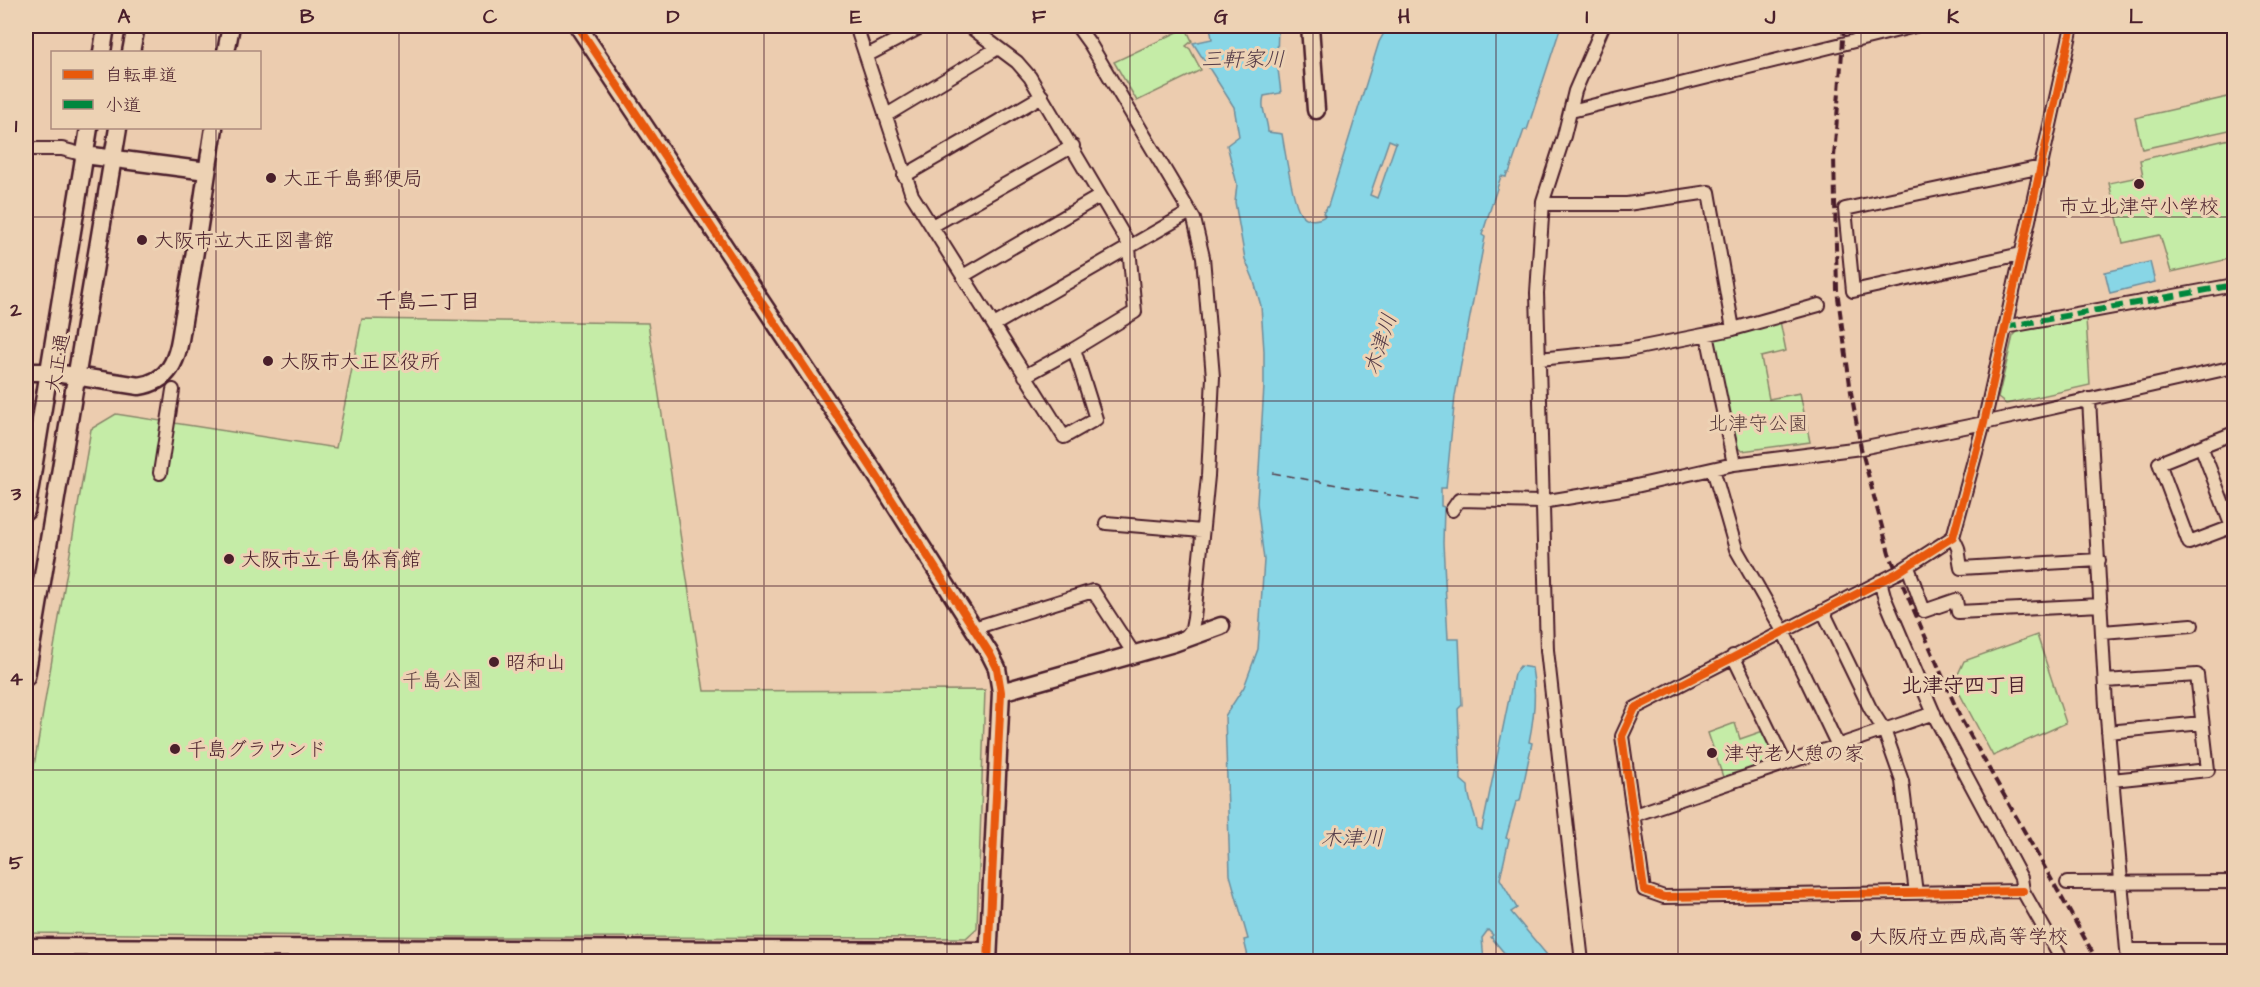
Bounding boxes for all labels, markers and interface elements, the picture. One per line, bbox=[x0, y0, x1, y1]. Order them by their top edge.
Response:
text: A bbox=[118, 3, 131, 31]
text: B bbox=[300, 3, 315, 31]
text: C bbox=[483, 3, 498, 31]
text: D bbox=[667, 3, 680, 31]
text: E bbox=[850, 3, 862, 31]
text: F bbox=[1032, 3, 1047, 31]
text: G bbox=[1214, 3, 1228, 31]
text: H bbox=[1398, 3, 1410, 31]
text: I bbox=[1585, 3, 1589, 31]
text: J bbox=[1764, 3, 1776, 31]
text: K bbox=[1947, 3, 1960, 31]
text: L bbox=[2129, 3, 2143, 31]
water label: 三軒家川 bbox=[1201, 45, 1285, 74]
legend bbox=[51, 51, 261, 129]
text: 自転車道 bbox=[105, 63, 177, 88]
text: 小道 bbox=[105, 93, 141, 118]
text: 1 bbox=[15, 112, 18, 140]
place label: 大正千島郵便局 bbox=[283, 165, 423, 193]
marker: 大正千島郵便局 bbox=[264, 171, 278, 185]
marker: 市立北津守小学校 bbox=[2132, 177, 2146, 191]
place label: 市立北津守小学校 bbox=[2059, 193, 2219, 221]
place label: 大阪市立大正図書館 bbox=[154, 227, 334, 255]
marker: 大阪市立大正図書館 bbox=[135, 233, 149, 247]
district label: 千島二丁目 bbox=[376, 287, 481, 316]
text: 2 bbox=[9, 296, 22, 324]
water label: 木津川 bbox=[1357, 310, 1404, 379]
street label: 大正通 bbox=[39, 331, 77, 395]
place label: 大阪市大正区役所 bbox=[280, 348, 440, 376]
marker: 大阪市大正区役所 bbox=[261, 354, 275, 368]
park label: 北津守公園 bbox=[1708, 410, 1808, 438]
text: 3 bbox=[10, 480, 22, 508]
place label: 大阪市立千島体育館 bbox=[241, 546, 421, 574]
marker: 大阪市立千島体育館 bbox=[222, 552, 236, 566]
place label: 昭和山 bbox=[506, 649, 566, 677]
marker: 昭和山 bbox=[487, 655, 501, 669]
text: 4 bbox=[9, 665, 23, 693]
park label: 千島公園 bbox=[402, 667, 482, 695]
district label: 北津守四丁目 bbox=[1901, 671, 2027, 700]
place label: 千島グラウンド bbox=[187, 736, 327, 764]
place label: 津守老人憩の家 bbox=[1724, 740, 1864, 768]
marker: 千島グラウンド bbox=[168, 742, 182, 756]
marker: 津守老人憩の家 bbox=[1705, 746, 1719, 760]
water label: 木津川 bbox=[1321, 824, 1384, 853]
text: 5 bbox=[9, 849, 24, 877]
place label: 大阪府立西成高等学校 bbox=[1868, 923, 2068, 951]
marker: 大阪府立西成高等学校 bbox=[1849, 929, 1863, 943]

